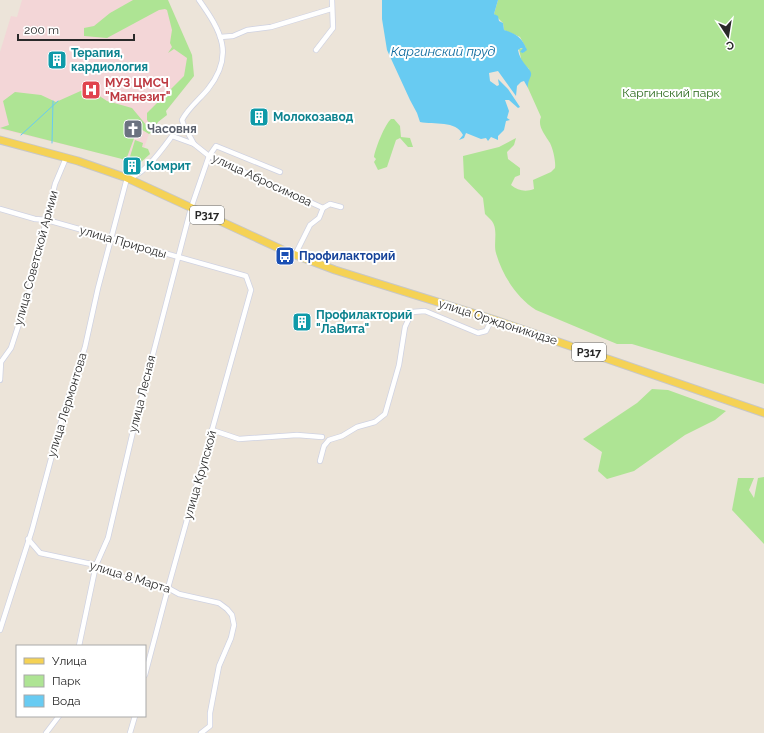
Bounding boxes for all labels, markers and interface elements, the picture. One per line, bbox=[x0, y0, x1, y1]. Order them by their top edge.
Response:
scale bar bbox=[18, 16, 134, 42]
north arrow bbox=[708, 16, 748, 56]
text: 200 m bbox=[24, 23, 59, 37]
text: С bbox=[724, 38, 735, 53]
water label: Каргинский пруд bbox=[391, 44, 496, 59]
place label: Терапия, кардиология bbox=[71, 46, 148, 74]
building icon: Терапия, кардиология bbox=[46, 49, 68, 71]
place label: МУЗ ЦМСЧ "Магнезит" bbox=[105, 76, 170, 104]
hospital icon: МУЗ ЦМСЧ "Магнезит" bbox=[80, 79, 102, 101]
park label: Каргинский парк bbox=[622, 86, 720, 100]
building icon: Молокозавод bbox=[248, 106, 270, 128]
place label: Молокозавод bbox=[273, 110, 354, 124]
church icon: Часовня bbox=[122, 118, 144, 140]
place label: Часовня bbox=[147, 122, 197, 136]
street label: улица Абросимова bbox=[210, 151, 314, 209]
building icon: Комрит bbox=[121, 155, 143, 177]
place label: Комрит bbox=[146, 159, 191, 173]
street label: улица Советской Армии bbox=[11, 189, 61, 327]
road number: Р317 bbox=[190, 206, 224, 224]
street label: улица Природы bbox=[78, 223, 168, 261]
bus stop icon: Профилакторий bbox=[274, 245, 296, 267]
place label: Профилакторий bbox=[299, 249, 395, 263]
street label: улица Орждоникидзе bbox=[437, 296, 559, 348]
place label: Профилакторий "ЛаВита" bbox=[316, 308, 412, 336]
building icon: Профилакторий "ЛаВита" bbox=[291, 311, 313, 333]
road number: Р317 bbox=[572, 343, 606, 361]
street label: улица Лермонтова bbox=[44, 351, 90, 459]
street label: улица Лесная bbox=[126, 354, 158, 434]
street label: улица Крупской bbox=[181, 429, 219, 521]
street label: улица 8 Марта bbox=[88, 558, 172, 596]
legend bbox=[16, 645, 146, 717]
text: Улица bbox=[52, 654, 87, 668]
text: Парк bbox=[52, 674, 81, 688]
text: Вода bbox=[52, 694, 81, 708]

